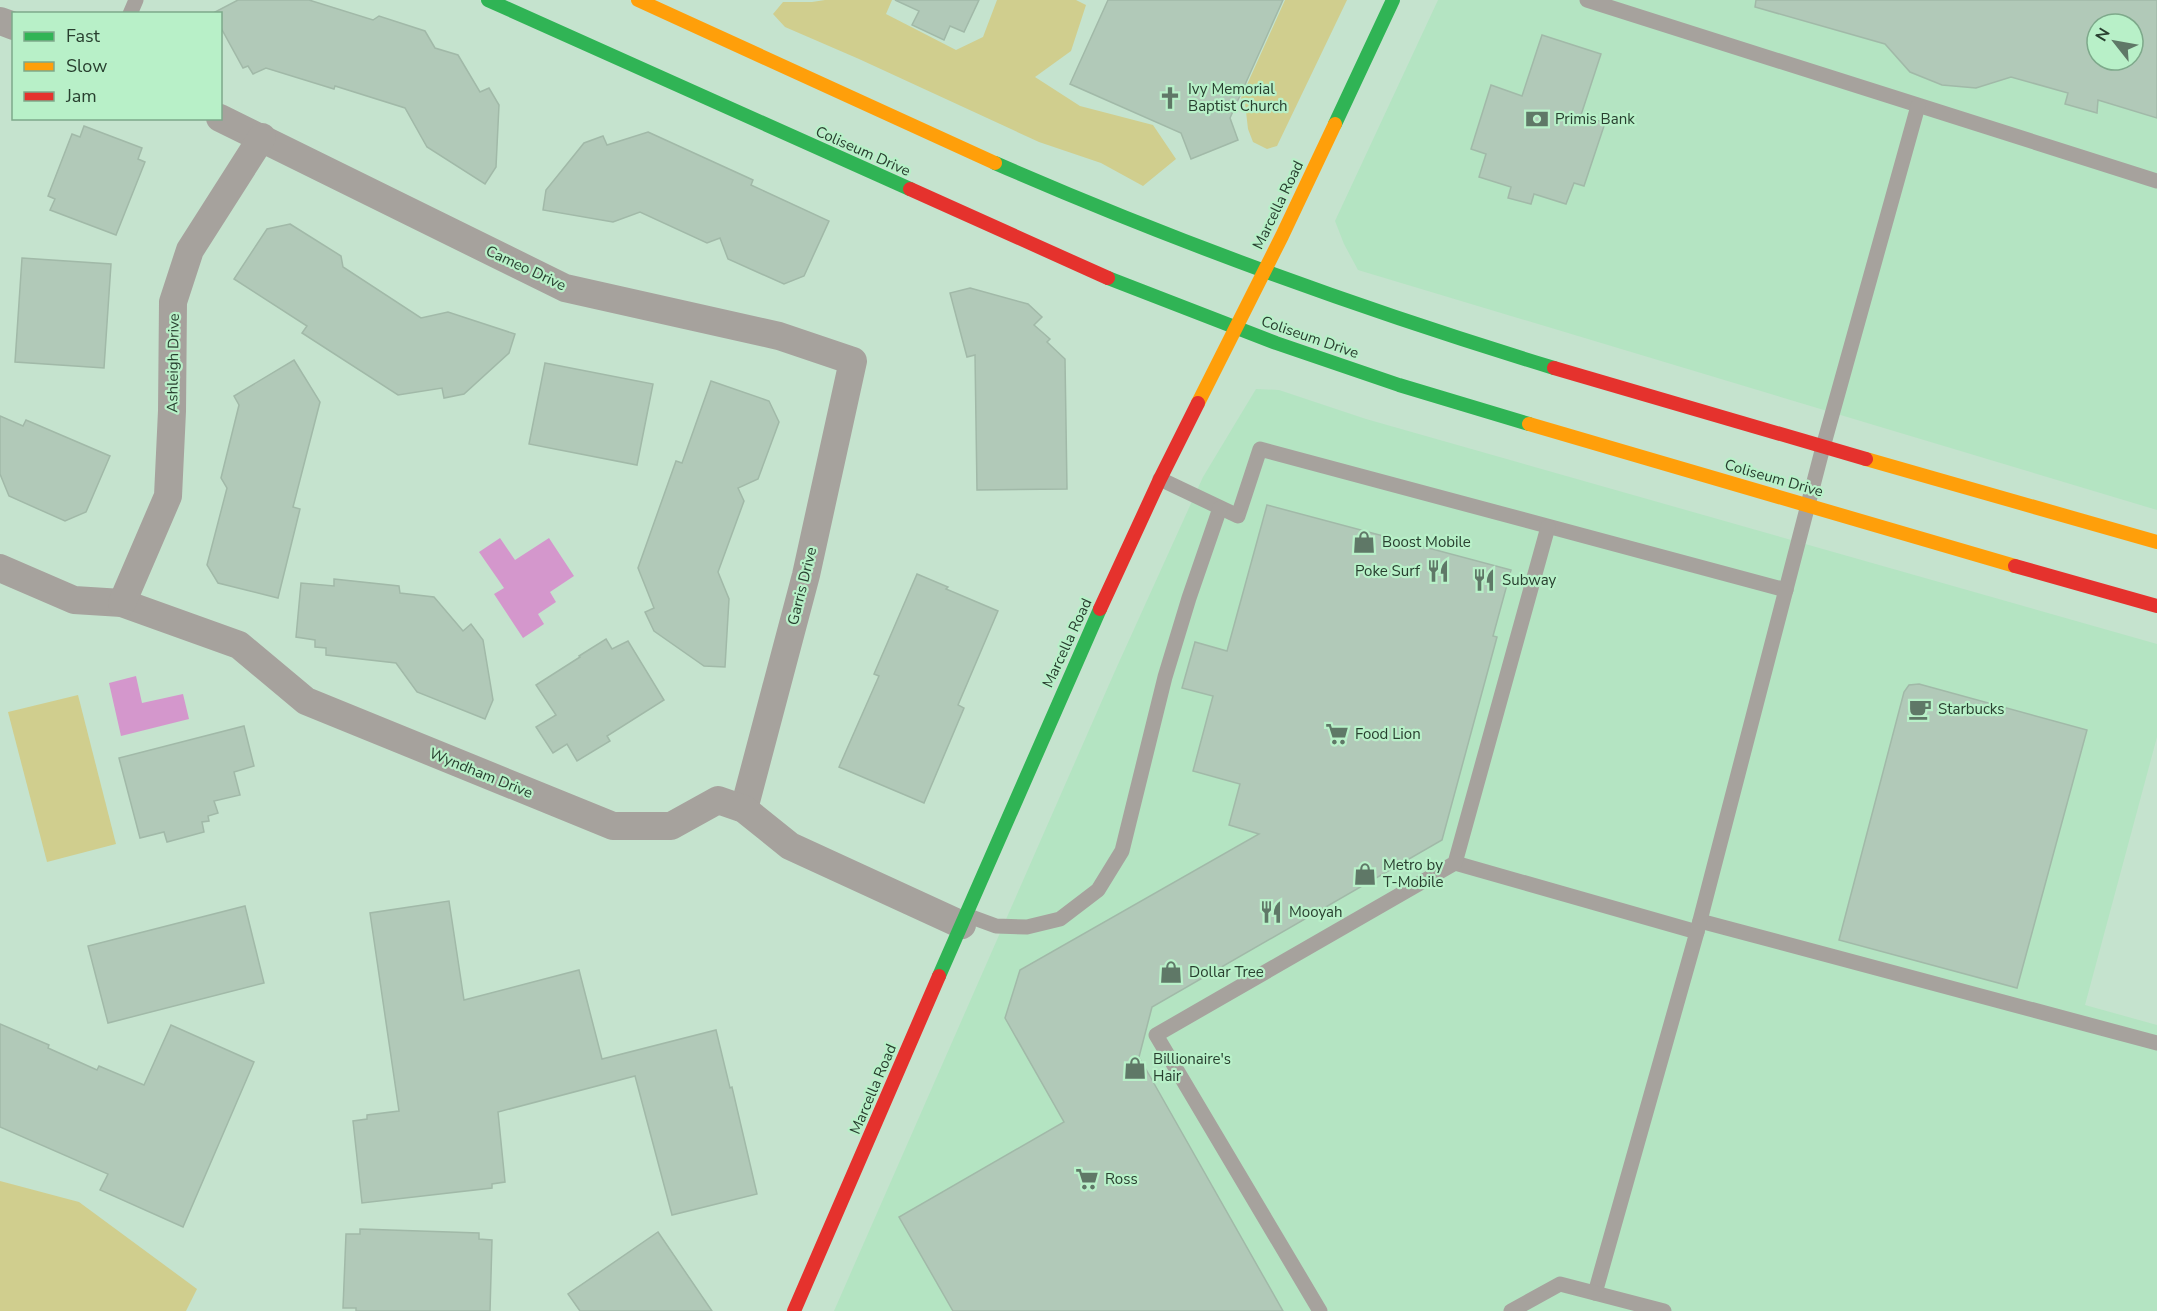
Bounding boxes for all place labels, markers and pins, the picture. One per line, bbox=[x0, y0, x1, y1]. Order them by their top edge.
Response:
place label: Ivy Memorial Baptist Church bbox=[1188, 79, 1288, 116]
church icon: Ivy Memorial Baptist Church bbox=[1157, 85, 1183, 111]
bank icon: Primis Bank bbox=[1524, 106, 1550, 132]
place label: Primis Bank bbox=[1555, 109, 1635, 129]
shop icon: Boost Mobile bbox=[1351, 529, 1377, 555]
place label: Boost Mobile bbox=[1382, 532, 1471, 552]
restaurant icon: Poke Surf bbox=[1425, 558, 1451, 584]
place label: Poke Surf bbox=[1355, 561, 1421, 581]
restaurant icon: Subway bbox=[1471, 567, 1497, 593]
place label: Subway bbox=[1502, 570, 1557, 590]
cafe icon: Starbucks bbox=[1907, 696, 1933, 722]
place label: Starbucks bbox=[1938, 699, 2004, 719]
supermarket icon: Food Lion bbox=[1324, 721, 1350, 747]
place label: Food Lion bbox=[1355, 724, 1421, 744]
place label: Metro by T-Mobile bbox=[1383, 855, 1443, 892]
shop icon: Metro by T-Mobile bbox=[1352, 861, 1378, 887]
restaurant icon: Mooyah bbox=[1258, 899, 1284, 925]
place label: Mooyah bbox=[1289, 902, 1342, 922]
shop icon: Dollar Tree bbox=[1158, 959, 1184, 985]
place label: Dollar Tree bbox=[1189, 962, 1264, 982]
place label: Billionaire's Hair bbox=[1153, 1049, 1231, 1086]
shop icon: Billionaire's Hair bbox=[1122, 1055, 1148, 1081]
supermarket icon: Ross bbox=[1074, 1166, 1100, 1192]
place label: Ross bbox=[1105, 1169, 1138, 1189]

